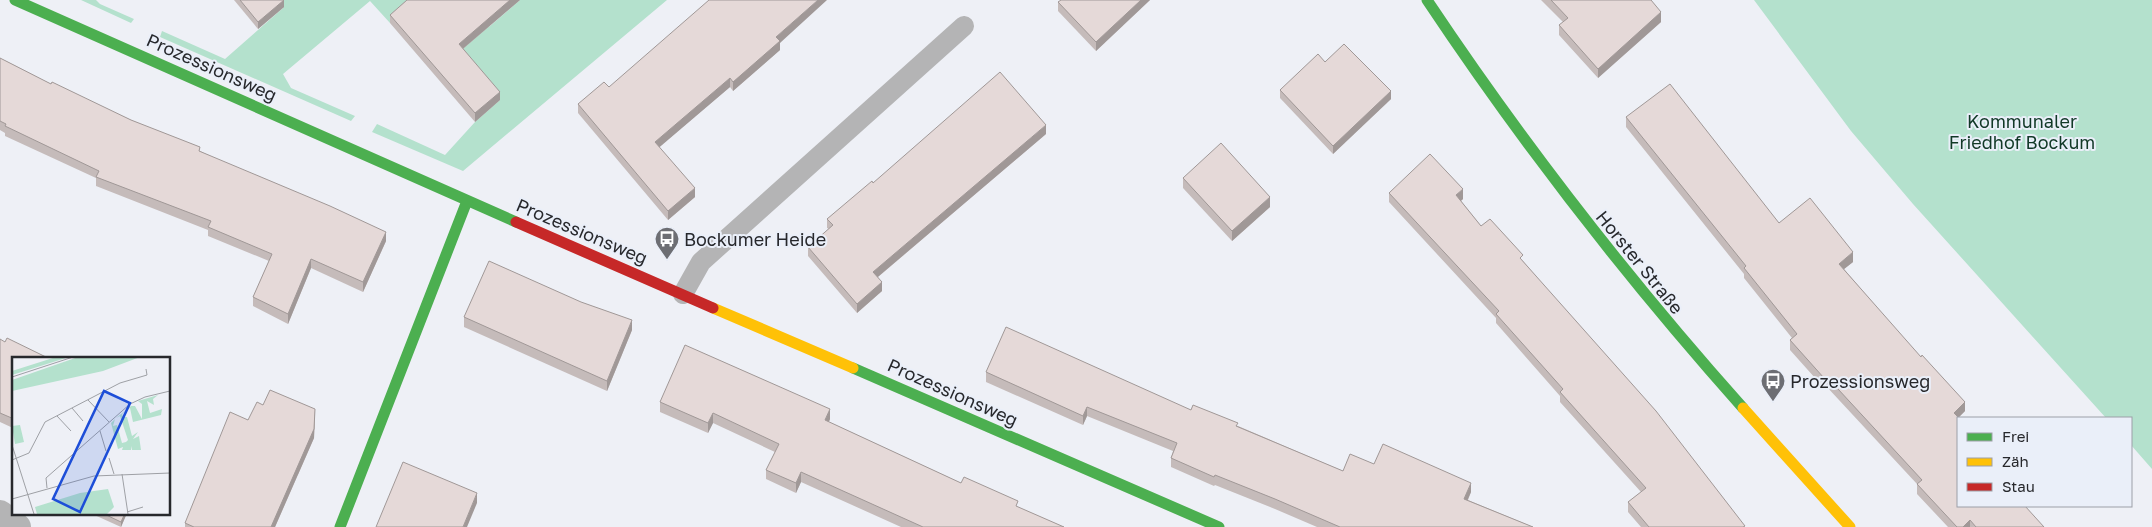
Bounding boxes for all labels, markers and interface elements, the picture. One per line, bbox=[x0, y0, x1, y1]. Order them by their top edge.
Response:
street label: Prozessionsweg bbox=[143, 28, 281, 106]
park label: Kommunaler Friedhof Bockum bbox=[1949, 110, 2095, 153]
street label: Prozessionsweg bbox=[513, 193, 651, 269]
street label: Horster Straße bbox=[1592, 206, 1688, 318]
bus stop icon: Bockumer Heide bbox=[654, 226, 680, 260]
place label: Bockumer Heide bbox=[684, 228, 826, 250]
street label: Prozessionsweg bbox=[884, 353, 1022, 431]
inset map bbox=[12, 357, 170, 514]
bus stop icon: Prozessionsweg bbox=[1760, 368, 1786, 402]
place label: Prozessionsweg bbox=[1790, 370, 1930, 392]
legend bbox=[1957, 417, 2132, 507]
text: Frei bbox=[2002, 427, 2029, 445]
text: Zäh bbox=[2002, 452, 2029, 470]
text: Stau bbox=[2002, 477, 2035, 495]

